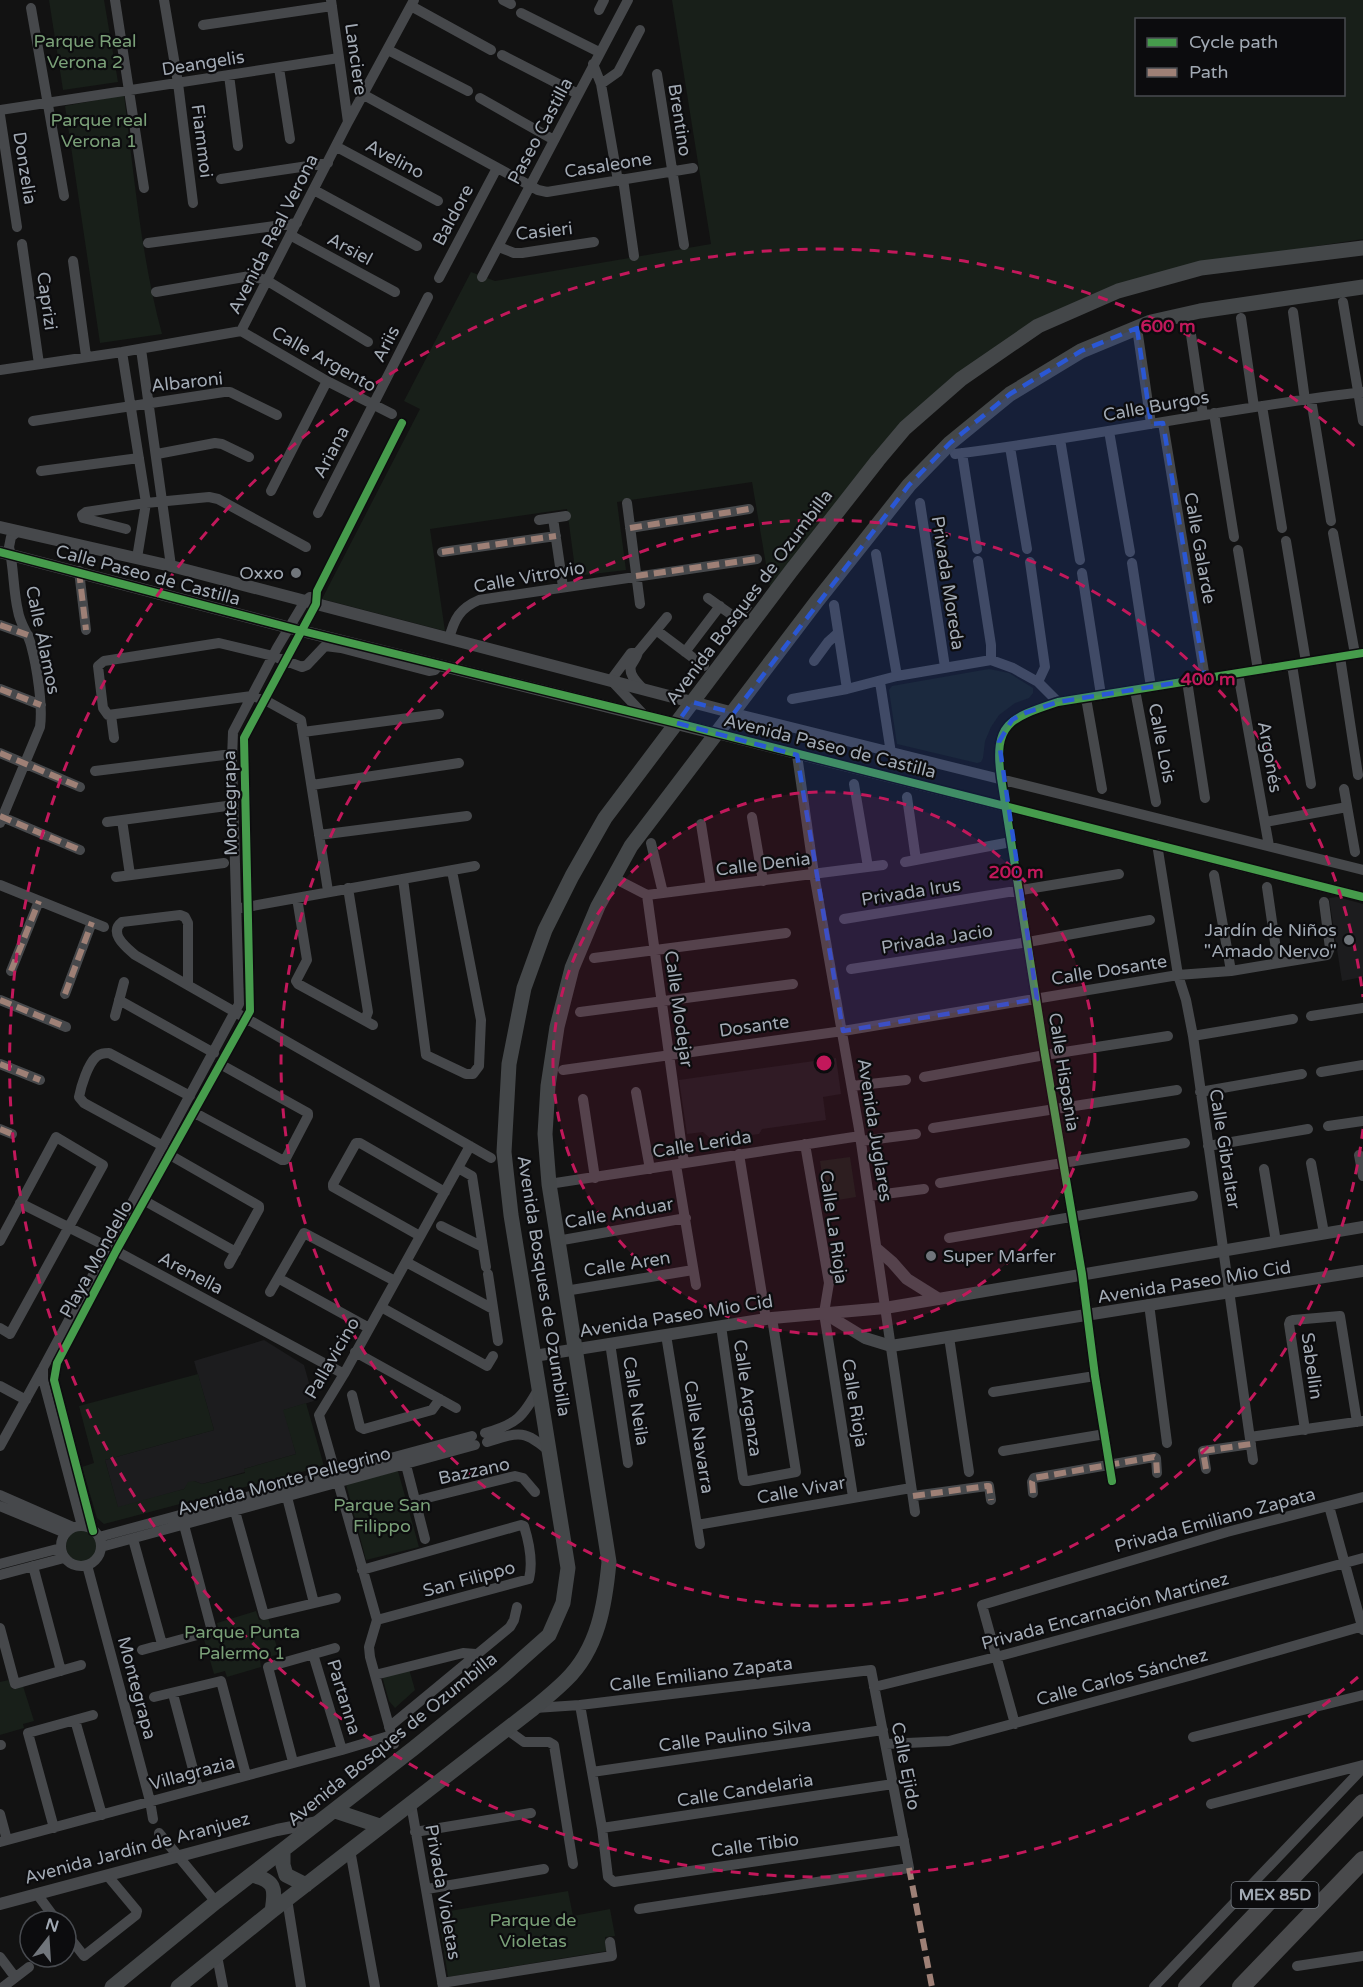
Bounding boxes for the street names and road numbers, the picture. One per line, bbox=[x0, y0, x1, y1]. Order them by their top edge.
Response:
street label: Lanciere bbox=[340, 22, 372, 96]
street label: Deangelis bbox=[160, 46, 246, 80]
street label: Paseo Castilla bbox=[503, 74, 577, 188]
street label: Brentino bbox=[663, 82, 697, 158]
street label: Fiammoi bbox=[187, 103, 217, 179]
street label: Donzelia bbox=[8, 130, 42, 206]
street label: Avelino bbox=[362, 134, 428, 184]
street label: Casaleone bbox=[563, 147, 653, 183]
street label: Avenida Real Verona bbox=[223, 150, 323, 318]
street label: Baldore bbox=[428, 181, 478, 249]
street label: Casieri bbox=[514, 217, 574, 245]
street label: Arsiel bbox=[324, 228, 376, 270]
street label: Caprizi bbox=[32, 270, 62, 332]
street label: Calle Argento bbox=[268, 321, 380, 397]
street label: Ariis bbox=[368, 322, 404, 366]
street label: Albaroni bbox=[150, 367, 224, 397]
street label: Calle Burgos bbox=[1101, 386, 1211, 426]
street label: Ariana bbox=[308, 422, 354, 482]
street label: Avenida Bosques de Ozumbilla bbox=[661, 485, 837, 709]
street label: Calle Galarde bbox=[1179, 490, 1221, 606]
street label: Privada Moreda bbox=[927, 514, 969, 652]
street label: Calle Paseo de Castilla bbox=[53, 540, 243, 610]
street label: Calle Vitrovio bbox=[472, 556, 586, 598]
street label: Calle Álamos bbox=[21, 584, 65, 696]
street label: Calle Lois bbox=[1143, 701, 1181, 785]
street label: Avenida Paseo de Castilla bbox=[722, 709, 938, 783]
street label: Argonés bbox=[1253, 720, 1287, 794]
street label: Montegrapa bbox=[218, 750, 242, 856]
street label: Calle Denia bbox=[714, 847, 812, 881]
street label: Privada Irus bbox=[860, 873, 962, 911]
street label: Privada Jacio bbox=[880, 919, 994, 959]
street label: Calle Modejar bbox=[660, 949, 698, 1069]
street label: Calle Dosante bbox=[1049, 950, 1169, 990]
street label: Dosante bbox=[718, 1010, 790, 1042]
street label: Calle Hispania bbox=[1044, 1011, 1084, 1133]
street label: Avenida Juglares bbox=[853, 1057, 897, 1203]
street label: Calle Gibraltar bbox=[1205, 1087, 1245, 1211]
street label: Calle Lerida bbox=[651, 1125, 753, 1163]
street label: Avenida Bosques de Ozumbilla bbox=[512, 1154, 576, 1418]
street label: Calle La Rioja bbox=[815, 1169, 853, 1285]
street label: Calle Anduar bbox=[563, 1193, 675, 1233]
street label: Playa Mondello bbox=[55, 1196, 137, 1322]
street label: Calle Aren bbox=[582, 1246, 672, 1282]
street label: Arenella bbox=[155, 1247, 227, 1299]
street label: Avenida Paseo Mio Cid bbox=[1096, 1256, 1292, 1308]
street label: Avenida Paseo Mio Cid bbox=[578, 1290, 774, 1342]
street label: Pallavicino bbox=[300, 1313, 364, 1403]
street label: Sabellin bbox=[1296, 1331, 1328, 1401]
street label: Calle Arganza bbox=[729, 1338, 767, 1458]
street label: Calle Neila bbox=[618, 1355, 654, 1447]
street label: Calle Rioja bbox=[837, 1357, 873, 1449]
street label: Calle Navarra bbox=[679, 1379, 719, 1495]
street label: Avenida Monte Pellegrino bbox=[175, 1442, 393, 1520]
street label: Bazzano bbox=[436, 1453, 512, 1489]
street label: Calle Vivar bbox=[755, 1471, 847, 1509]
street label: Privada Emiliano Zapata bbox=[1112, 1483, 1318, 1557]
street label: San Filippo bbox=[420, 1556, 518, 1602]
street label: Privada Encarnación Martínez bbox=[979, 1567, 1231, 1655]
street label: Montegrapa bbox=[113, 1634, 161, 1742]
street label: Calle Carlos Sánchez bbox=[1034, 1644, 1210, 1710]
street label: Avenida Bosques de Ozumbilla bbox=[282, 1647, 502, 1831]
street label: Calle Emiliano Zapata bbox=[608, 1652, 794, 1696]
street label: Partanna bbox=[322, 1657, 366, 1737]
street label: Calle Paulino Silva bbox=[657, 1713, 813, 1757]
street label: Calle Ejido bbox=[887, 1720, 925, 1812]
street label: Villagrazia bbox=[147, 1751, 237, 1795]
street label: Calle Candelaria bbox=[675, 1768, 815, 1812]
street label: Avenida Jardín de Aranjuez bbox=[22, 1807, 252, 1889]
street label: Privada Violetas bbox=[420, 1823, 466, 1961]
street label: Calle Tibio bbox=[710, 1828, 800, 1862]
road number: MEX 85D bbox=[1232, 1882, 1318, 1908]

